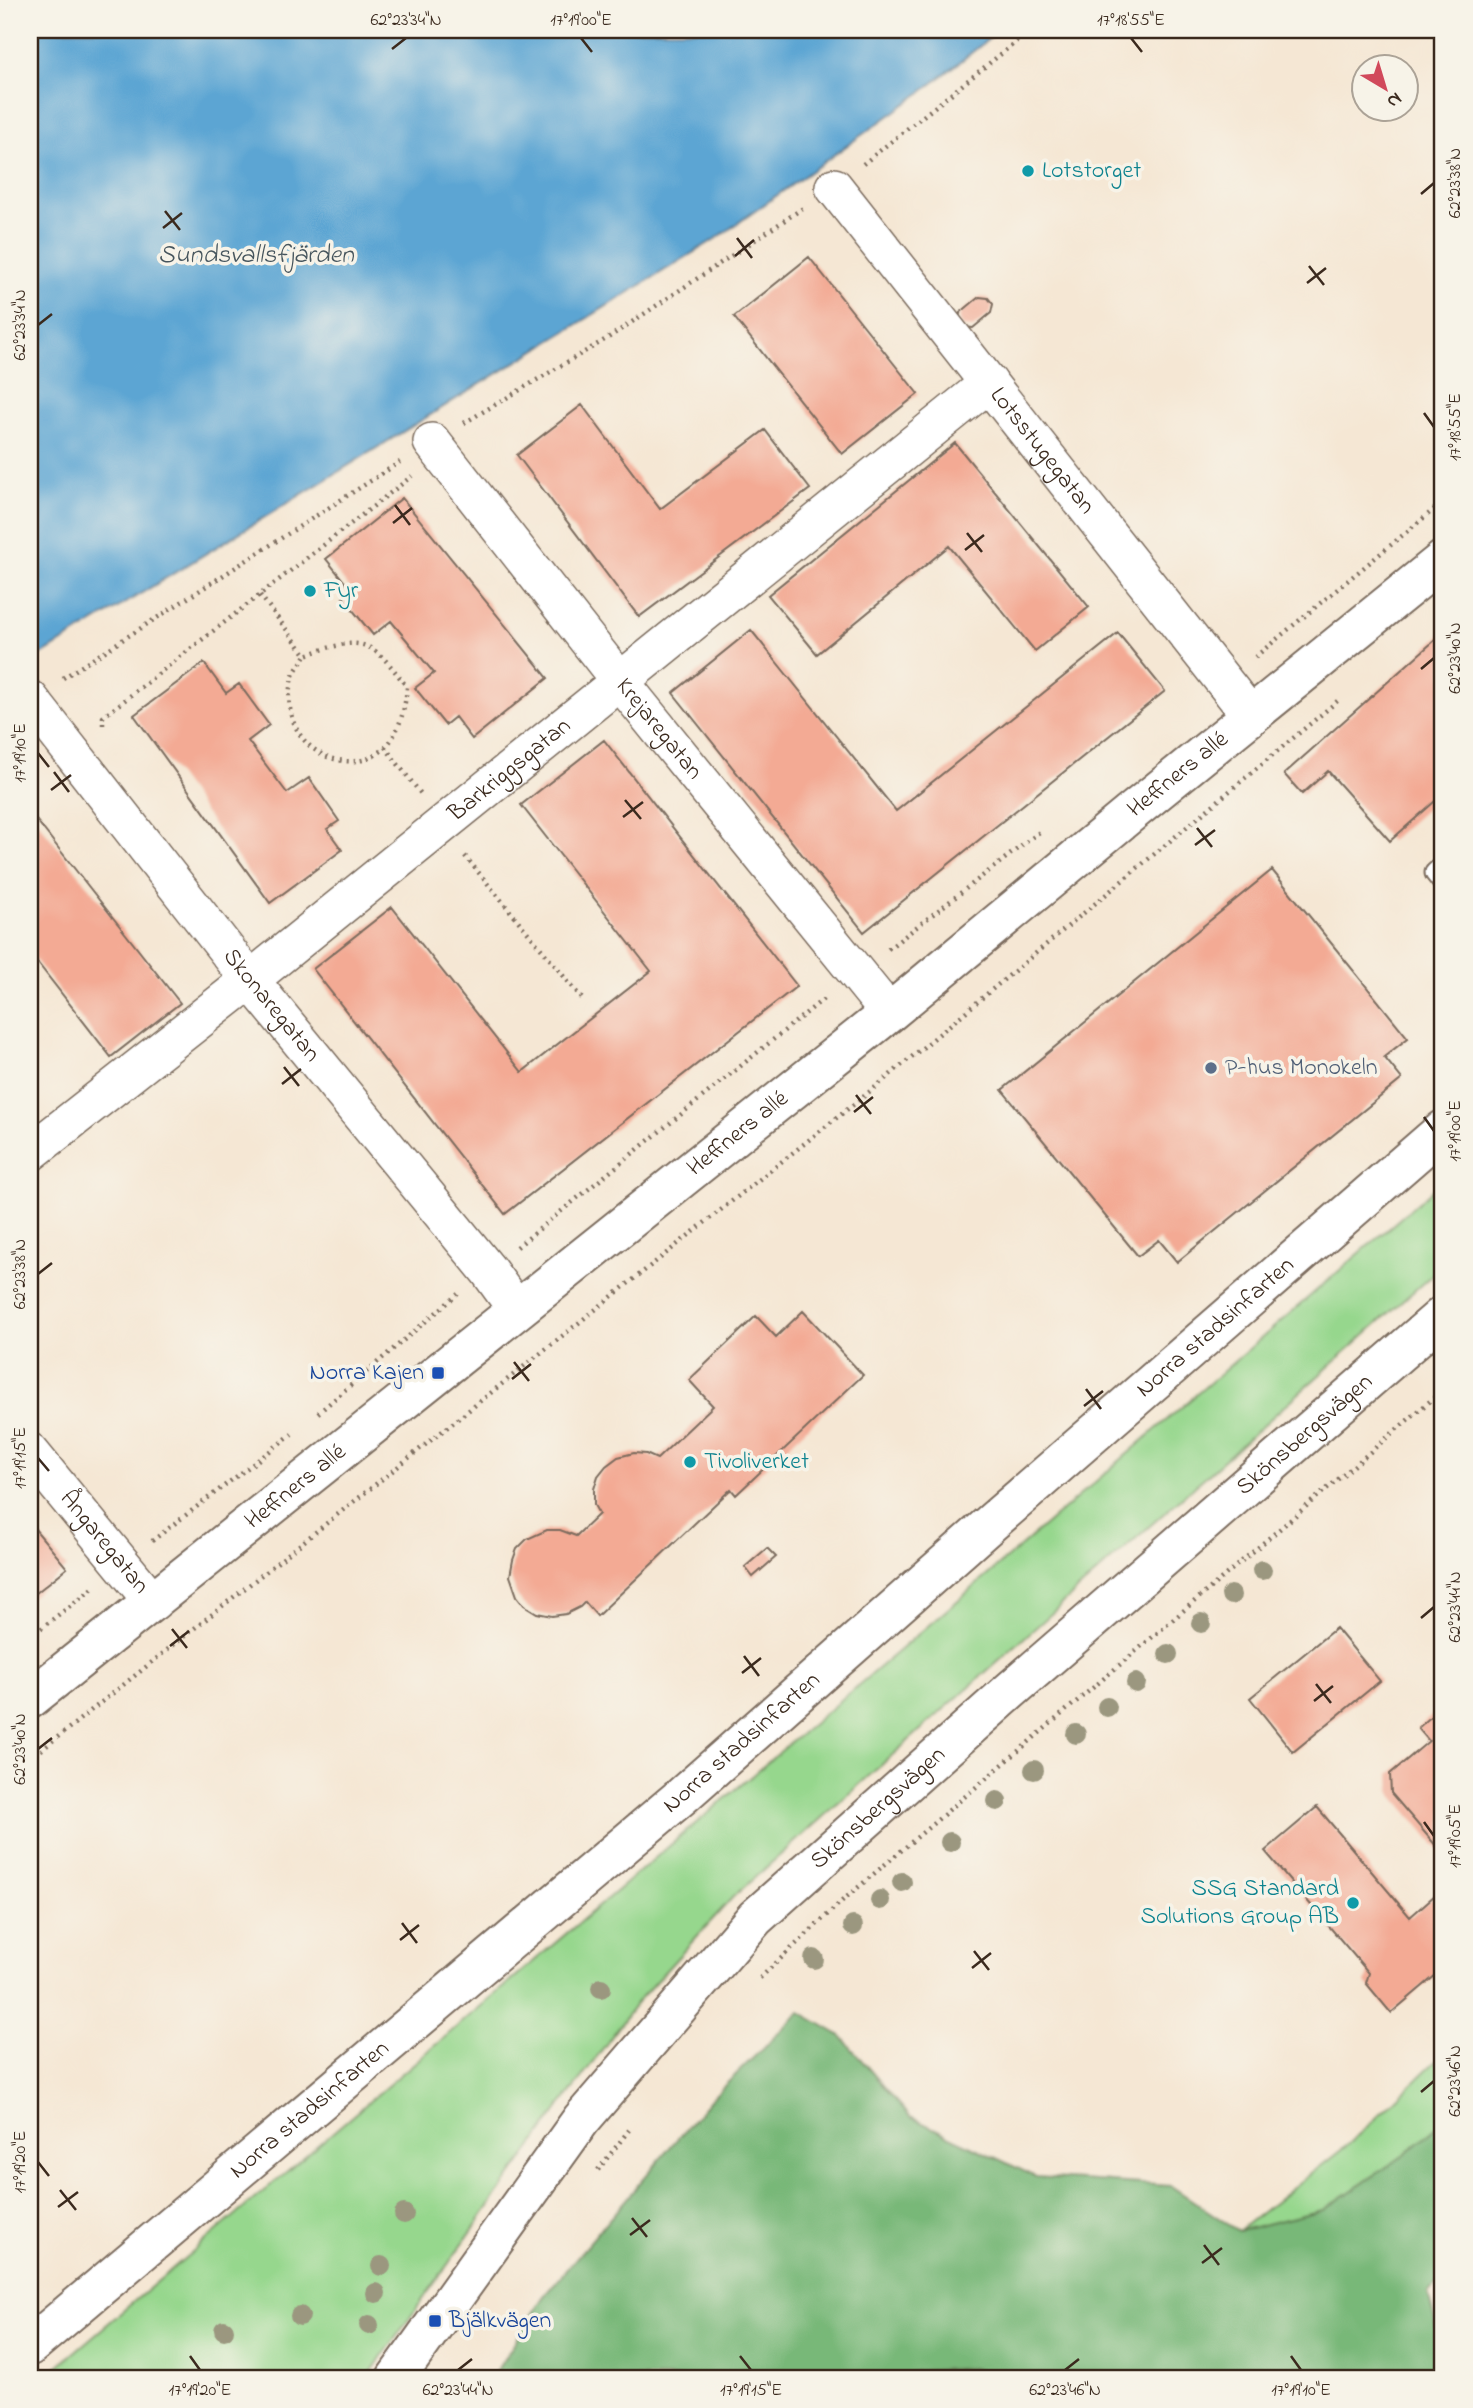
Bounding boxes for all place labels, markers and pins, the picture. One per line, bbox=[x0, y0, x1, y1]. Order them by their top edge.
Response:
place label: Lotstorget bbox=[1042, 154, 1141, 189]
marker: Lotstorget bbox=[1020, 163, 1036, 179]
place label: Fyr bbox=[323, 574, 359, 610]
marker: Fyr bbox=[302, 583, 318, 599]
place label: P-hus Monokeln bbox=[1225, 1051, 1378, 1086]
marker: P-hus Monokeln bbox=[1203, 1060, 1219, 1076]
place label: Norra Kajen bbox=[309, 1356, 424, 1391]
marker: Norra Kajen bbox=[430, 1365, 446, 1381]
place label: Tivoliverket bbox=[704, 1445, 809, 1480]
marker: Tivoliverket bbox=[682, 1454, 698, 1470]
place label: SSG Standard Solutions Group AB bbox=[1141, 1872, 1340, 1935]
marker: SSG Standard Solutions Group AB bbox=[1345, 1895, 1361, 1911]
place label: Bjälkvägen bbox=[448, 2304, 551, 2339]
marker: Bjälkvägen bbox=[427, 2313, 443, 2329]

